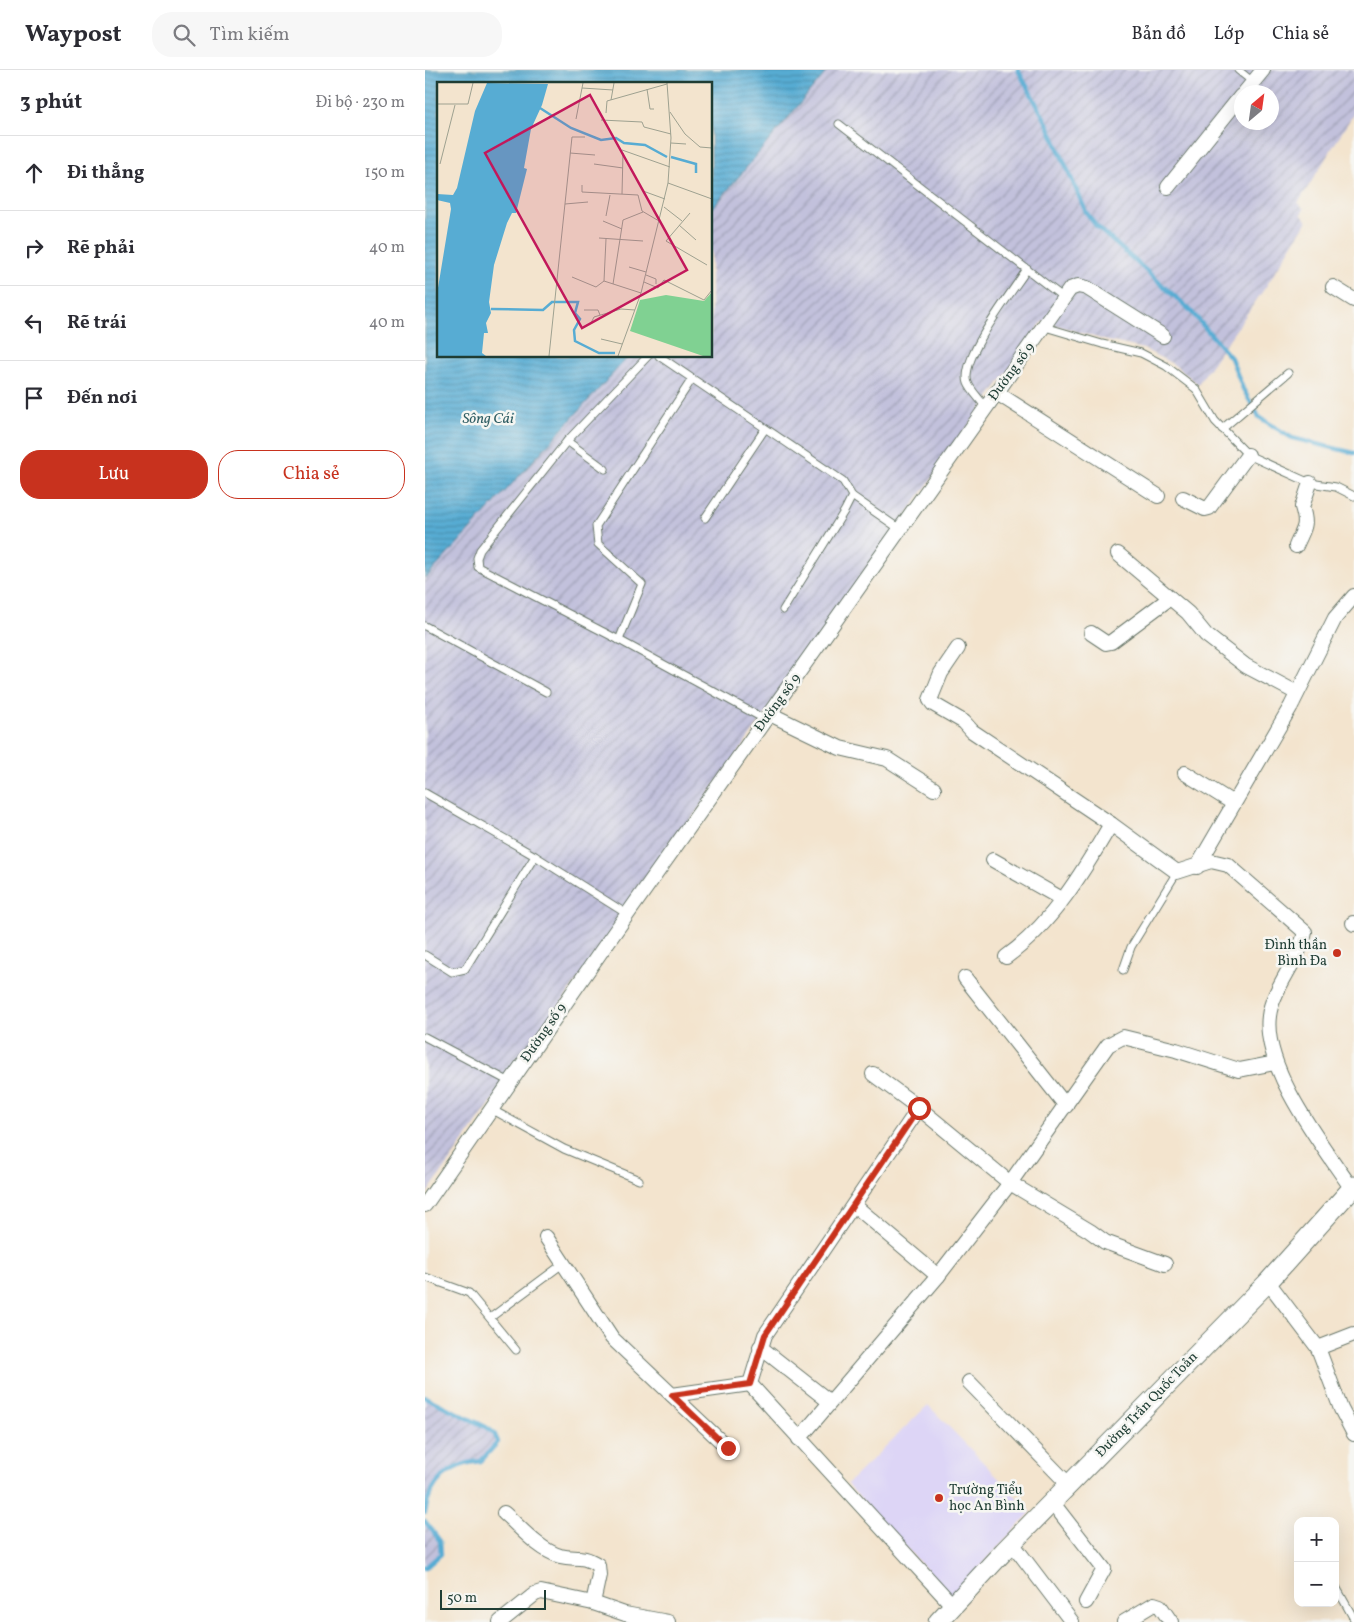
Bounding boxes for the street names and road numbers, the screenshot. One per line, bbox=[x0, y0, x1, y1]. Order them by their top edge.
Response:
street label: Đường số 9 bbox=[984, 339, 1040, 405]
street label: Đường số 9 bbox=[750, 670, 806, 736]
street label: Đường số 9 bbox=[517, 1000, 571, 1066]
street label: Đường Trần Quốc Toản bbox=[1092, 1348, 1202, 1462]

